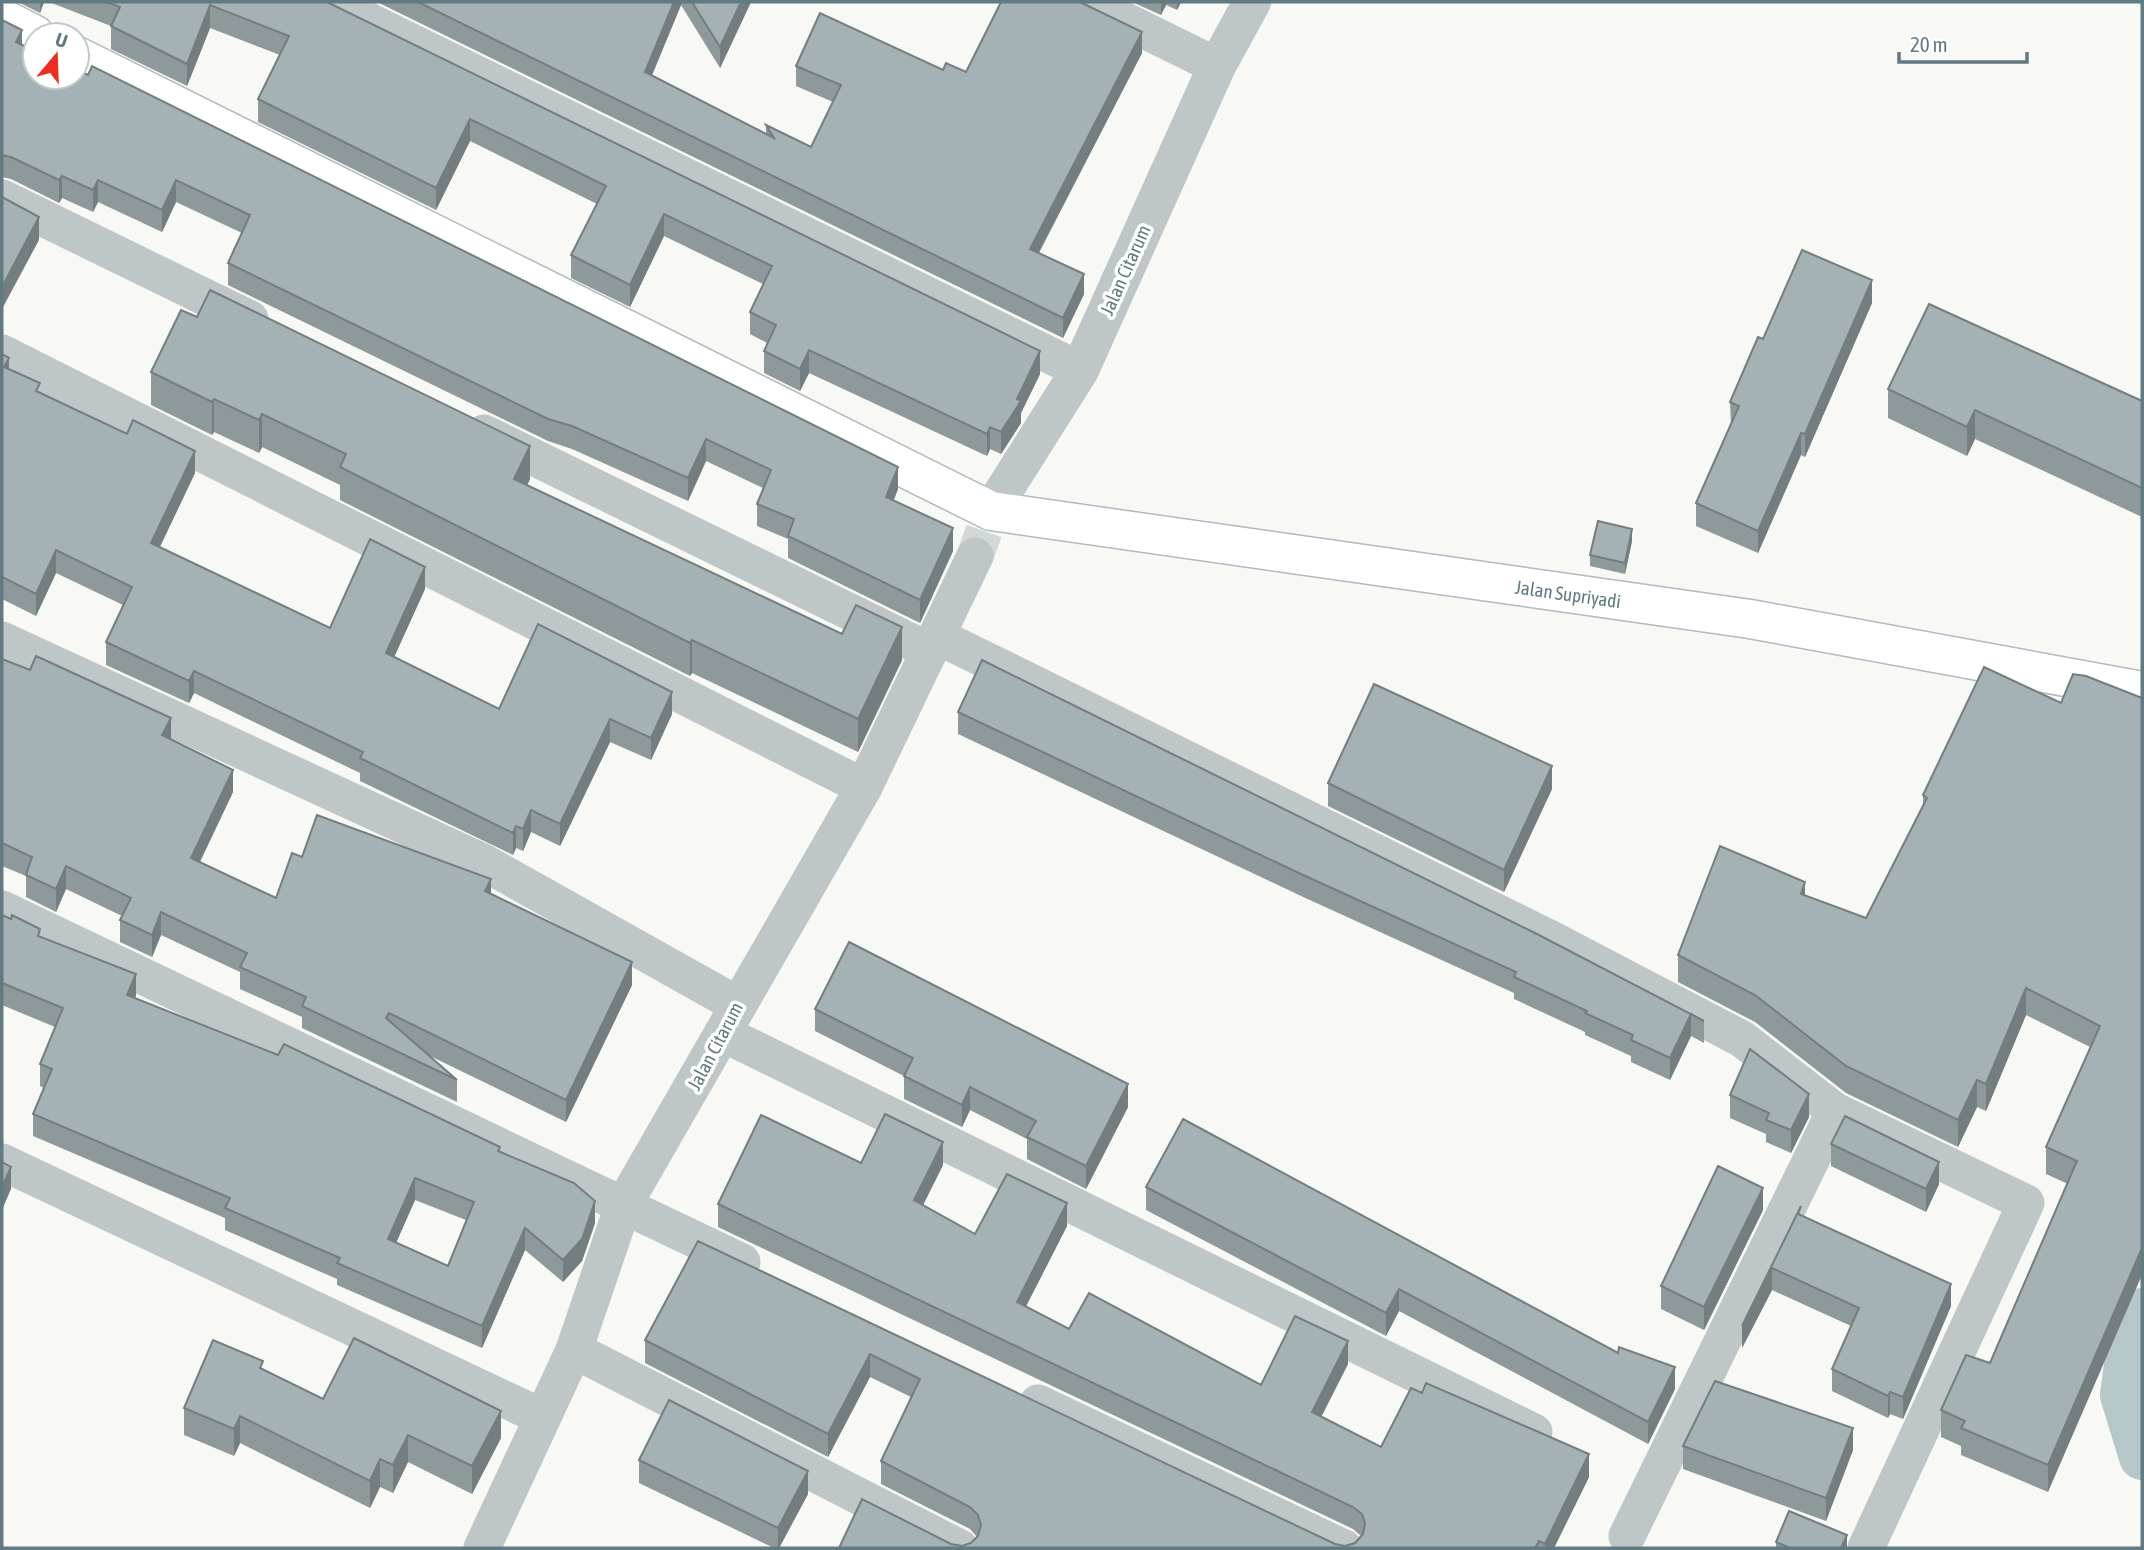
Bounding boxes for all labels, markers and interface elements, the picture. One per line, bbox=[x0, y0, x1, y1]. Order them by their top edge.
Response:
north arrow bbox=[21, 21, 91, 91]
scale bar bbox=[1899, 21, 2027, 65]
text: U bbox=[53, 28, 70, 52]
text: 20 m bbox=[1910, 32, 1948, 56]
street label: Jalan Citarum bbox=[1095, 222, 1155, 318]
street label: Jalan Supriyadi bbox=[1514, 576, 1622, 612]
street label: Jalan Citarum bbox=[683, 998, 747, 1094]

